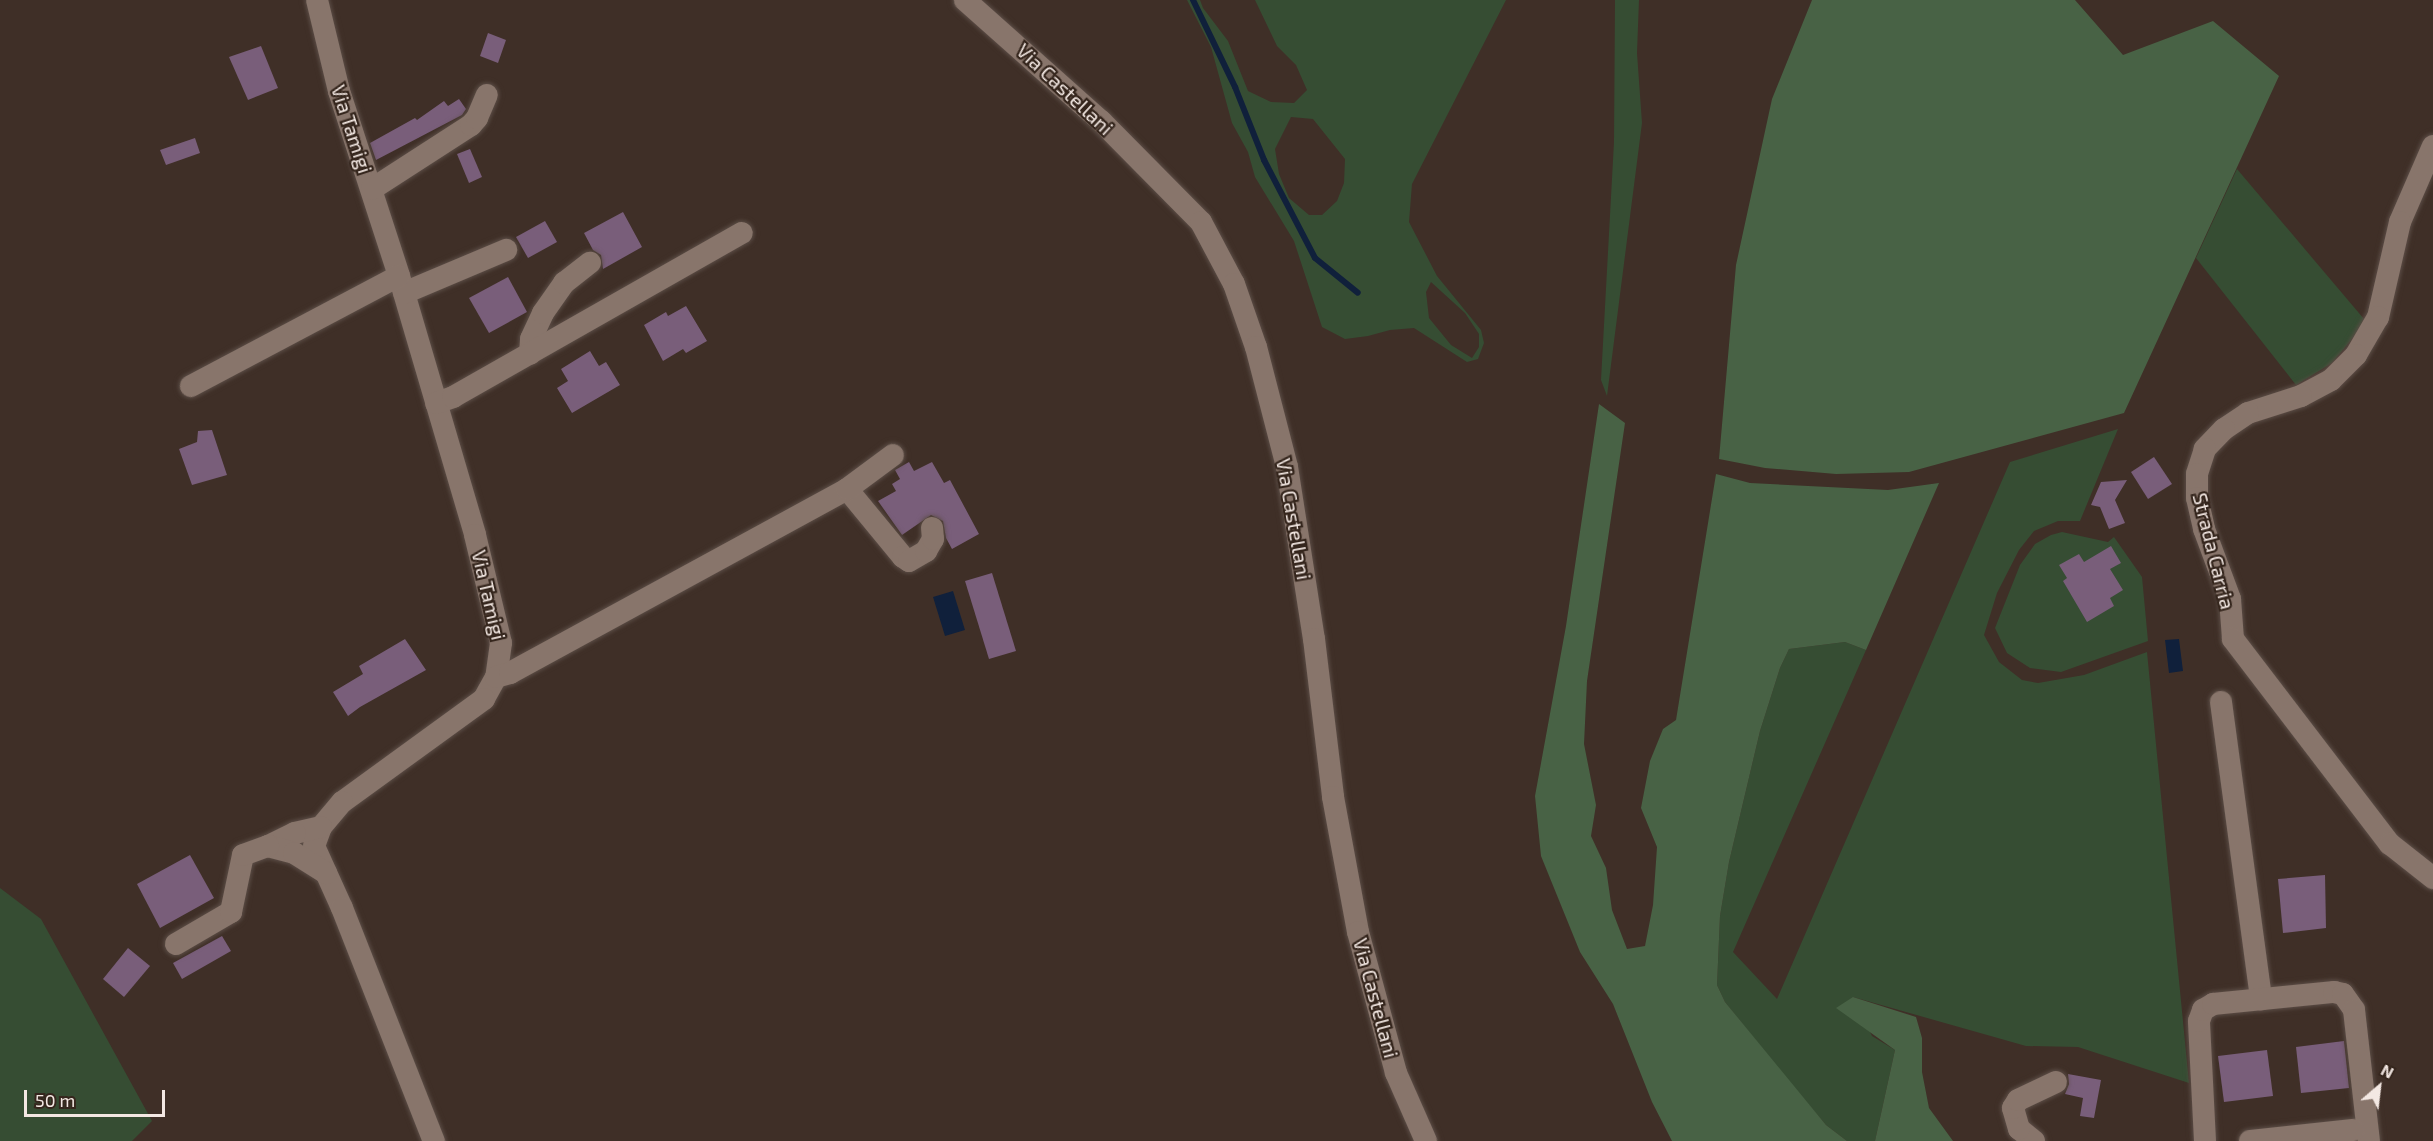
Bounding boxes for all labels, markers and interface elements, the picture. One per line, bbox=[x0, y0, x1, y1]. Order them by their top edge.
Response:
street label: Via Castellani bbox=[1012, 38, 1118, 140]
street label: Via Tamigi bbox=[326, 82, 378, 176]
street label: Via Castellani bbox=[1272, 456, 1316, 582]
street label: Strada Carria bbox=[2188, 490, 2240, 612]
street label: Via Tamigi bbox=[467, 548, 511, 642]
street label: Via Castellani bbox=[1349, 936, 1403, 1060]
north arrow bbox=[2349, 1057, 2409, 1117]
text: N bbox=[2378, 1060, 2397, 1082]
scale bar bbox=[27, 1078, 168, 1116]
text: 50 m bbox=[35, 1089, 75, 1111]

